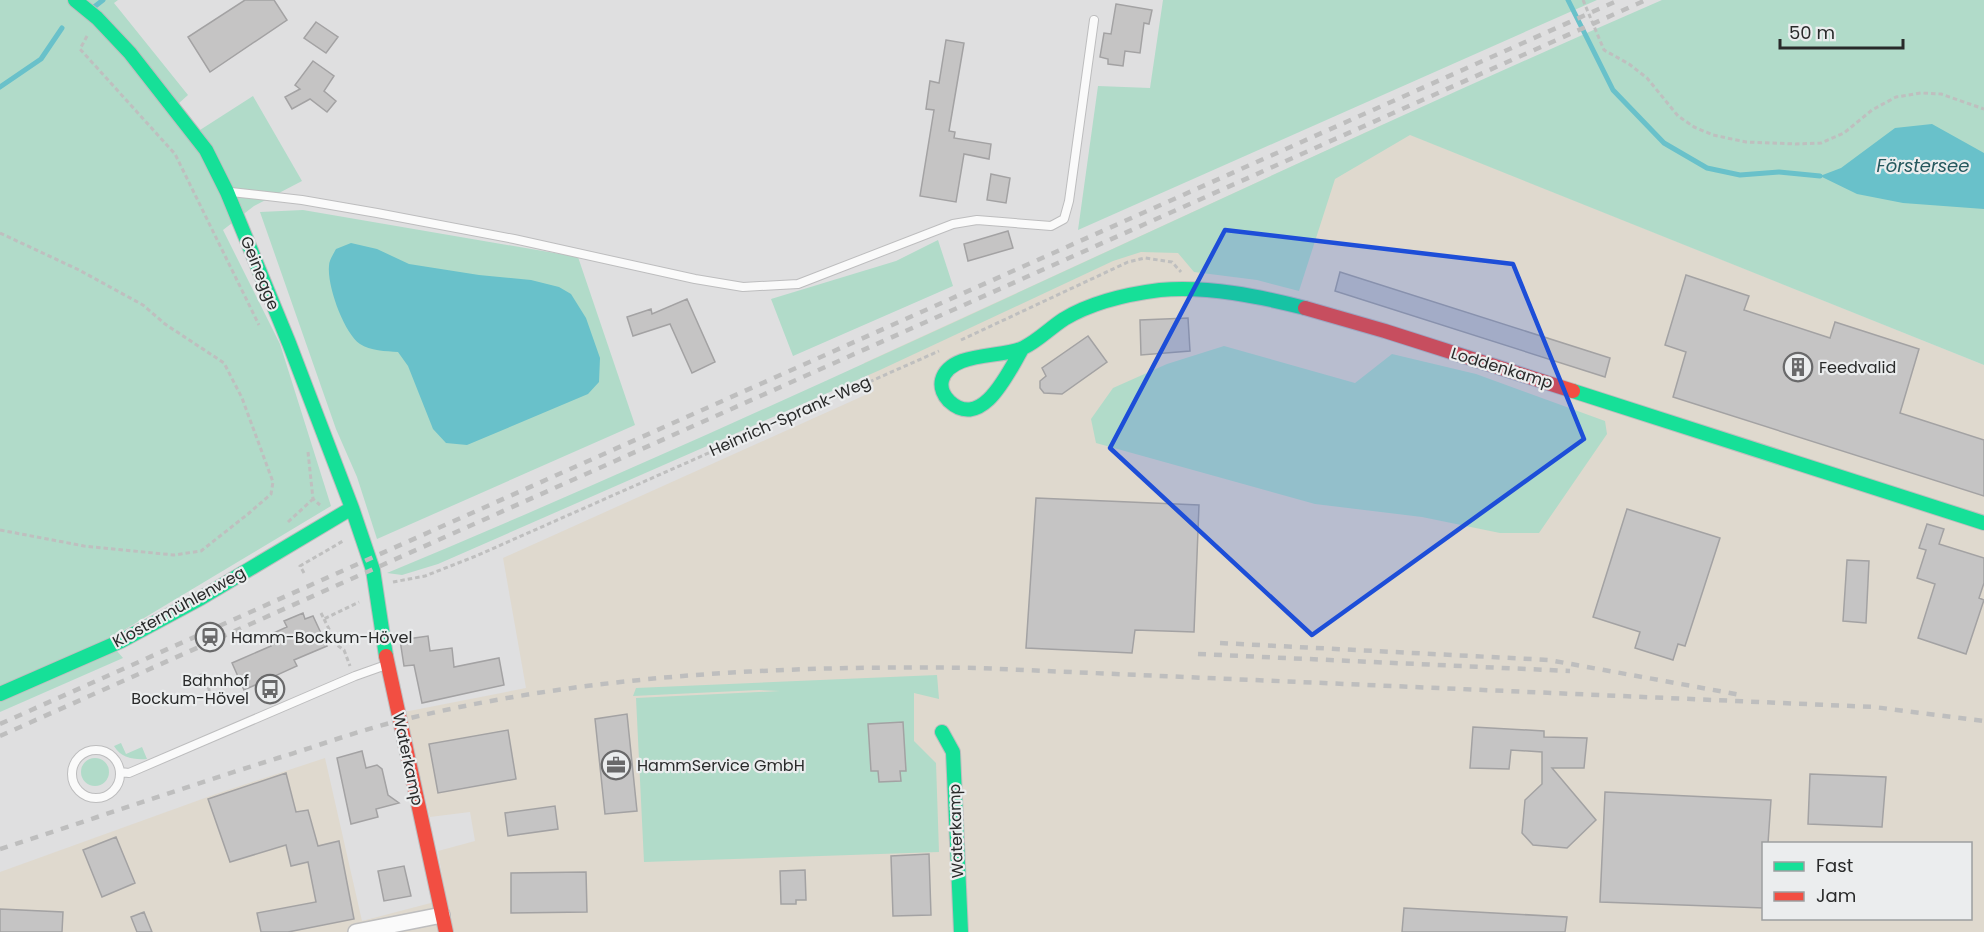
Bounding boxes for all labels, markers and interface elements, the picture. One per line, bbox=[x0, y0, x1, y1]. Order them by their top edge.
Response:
scale bar bbox=[1780, 12, 1903, 50]
text: 50 m bbox=[1789, 20, 1835, 45]
water label: Förstersee bbox=[1877, 153, 1969, 178]
street label: Geinegge bbox=[235, 233, 285, 314]
street label: Loddenkamp bbox=[1448, 342, 1556, 394]
building icon: Feedvalid bbox=[1782, 351, 1814, 383]
place label: Feedvalid bbox=[1819, 356, 1896, 379]
street label: Heinrich-Sprank-Weg bbox=[706, 370, 874, 462]
street label: Klostermühlenweg bbox=[108, 561, 250, 653]
station icon: Hamm-Bockum-Hövel bbox=[194, 621, 226, 653]
place label: Hamm-Bockum-Hövel bbox=[231, 626, 412, 649]
place label: Bahnhof Bockum-Hövel bbox=[131, 669, 249, 710]
bus stop icon: Bahnhof Bockum-Hövel bbox=[254, 673, 286, 705]
street label: Waterkamp bbox=[387, 710, 429, 808]
office icon: HammService GmbH bbox=[600, 749, 632, 781]
place label: HammService GmbH bbox=[637, 754, 805, 777]
street label: Waterkamp bbox=[943, 783, 969, 879]
legend bbox=[1762, 842, 1972, 920]
text: Fast bbox=[1816, 853, 1853, 878]
text: Jam bbox=[1816, 883, 1856, 908]

